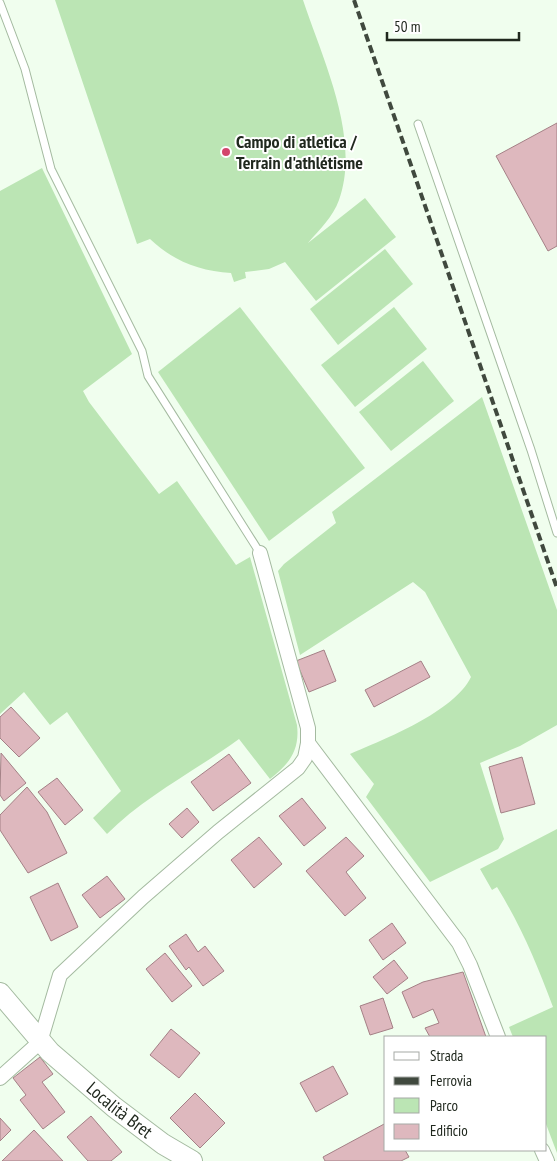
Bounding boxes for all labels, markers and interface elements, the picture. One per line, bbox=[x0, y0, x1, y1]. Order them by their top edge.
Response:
scale bar bbox=[387, 10, 520, 42]
text: 50 m bbox=[394, 17, 420, 36]
place label: Campo di atletica / Terrain d'athlétisme bbox=[236, 130, 363, 174]
marker: Campo di atletica / Terrain d'athlétisme bbox=[220, 146, 232, 158]
legend bbox=[384, 1036, 547, 1151]
text: Strada bbox=[430, 1046, 463, 1065]
text: Ferrovia bbox=[430, 1071, 472, 1090]
street label: Località Bret bbox=[82, 1077, 157, 1143]
text: Parco bbox=[430, 1096, 458, 1115]
text: Edificio bbox=[430, 1121, 468, 1140]

